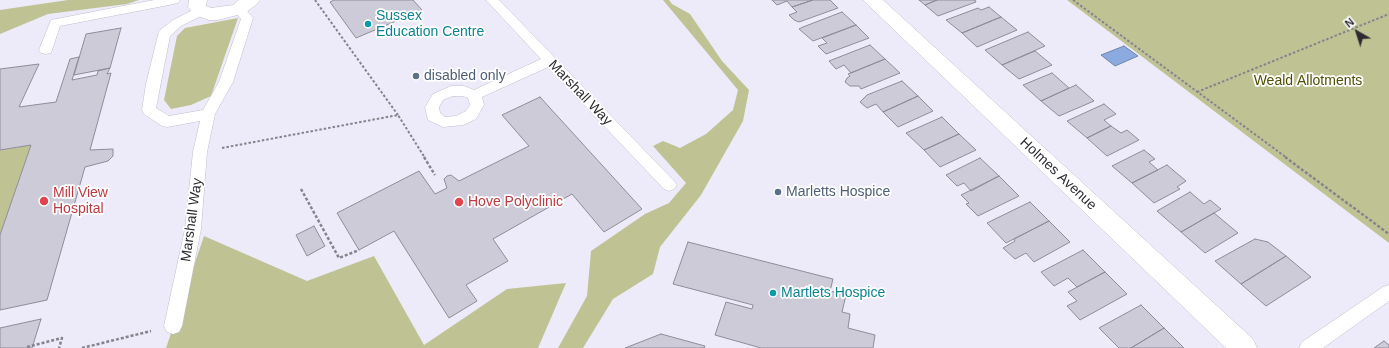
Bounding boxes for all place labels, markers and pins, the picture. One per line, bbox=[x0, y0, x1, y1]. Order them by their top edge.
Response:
place label: Sussex Education Centre bbox=[376, 8, 484, 40]
marker: Sussex Education Centre bbox=[363, 19, 373, 29]
place label: disabled only bbox=[424, 68, 506, 84]
marker: disabled only bbox=[411, 71, 421, 81]
place label: Marletts Hospice bbox=[786, 184, 890, 200]
place label: Mill View Hospital bbox=[53, 185, 108, 218]
marker: Marletts Hospice bbox=[773, 187, 783, 197]
place label: Hove Polyclinic bbox=[468, 194, 563, 210]
marker: Mill View Hospital bbox=[38, 195, 50, 207]
marker: Hove Polyclinic bbox=[453, 196, 465, 208]
place label: Martlets Hospice bbox=[781, 285, 885, 301]
marker: Martlets Hospice bbox=[768, 288, 778, 298]

